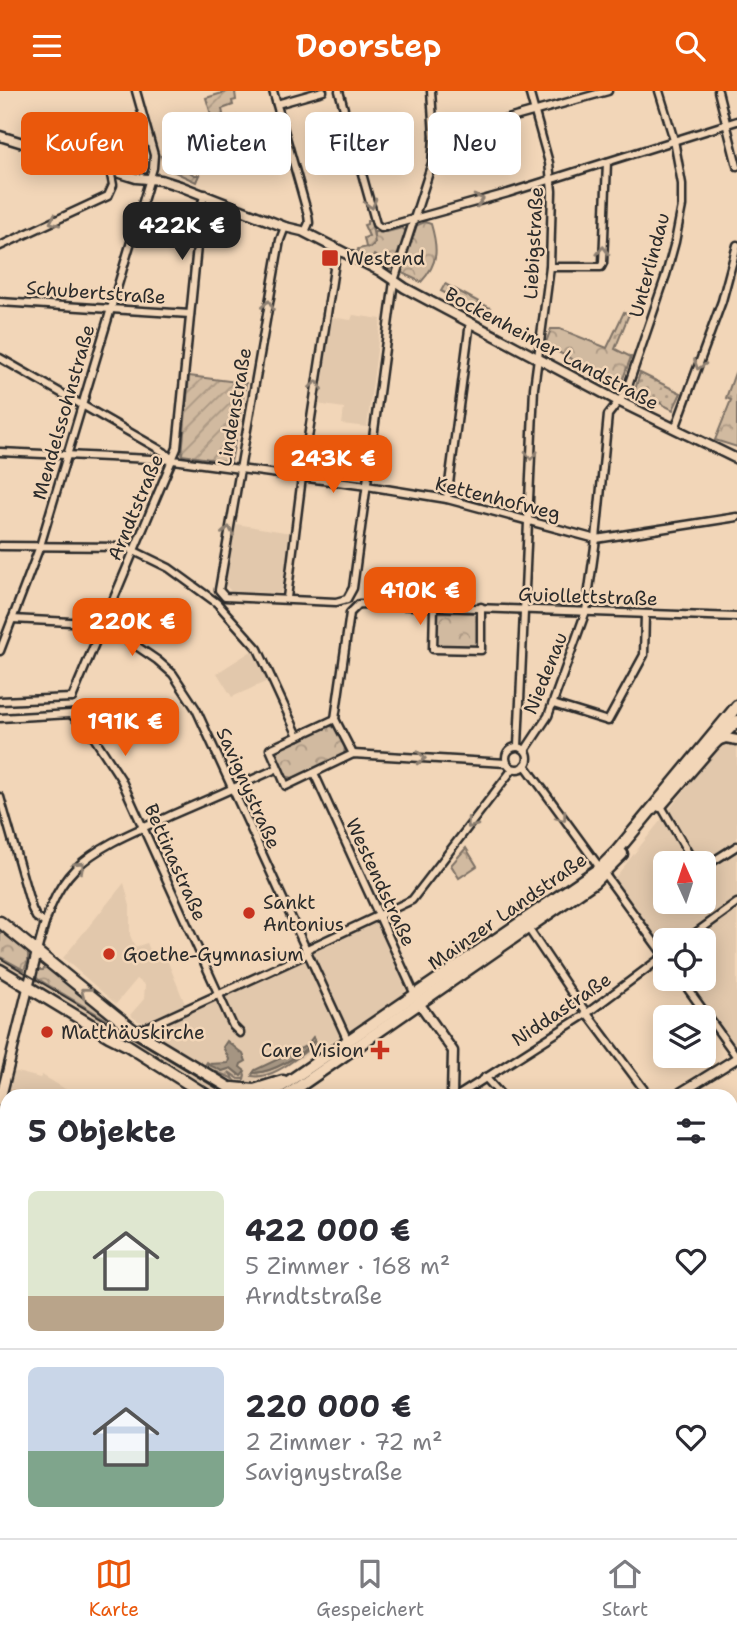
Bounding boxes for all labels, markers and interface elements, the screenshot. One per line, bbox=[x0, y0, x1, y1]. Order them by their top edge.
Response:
text: Doorstep bbox=[295, 24, 442, 67]
icon: menu bbox=[28, 27, 66, 65]
icon: search bbox=[671, 27, 709, 65]
chip: Kaufen bbox=[21, 112, 148, 175]
chip: Mieten bbox=[162, 112, 291, 175]
chip: Filter bbox=[305, 112, 414, 175]
chip: Neu bbox=[428, 112, 521, 175]
street label: Liebigstraße bbox=[518, 186, 549, 300]
one-way arrow bbox=[473, 194, 485, 209]
one-way arrow bbox=[363, 198, 377, 210]
pin: 422K € bbox=[125, 202, 239, 262]
text: 422K € bbox=[139, 210, 225, 240]
street label: Unterlindau bbox=[624, 210, 675, 320]
one-way arrow bbox=[49, 213, 61, 227]
one-way arrow bbox=[596, 245, 611, 256]
place label: Westend bbox=[346, 246, 425, 271]
marker: Westend bbox=[320, 248, 340, 268]
street label: Schubertstraße bbox=[25, 275, 167, 310]
street label: Bockenheimer Landstraße bbox=[440, 281, 663, 416]
one-way arrow bbox=[260, 299, 275, 311]
street label: Mendelssohnstraße bbox=[27, 322, 100, 503]
street label: Lindenstraße bbox=[212, 346, 257, 469]
one-way arrow bbox=[694, 359, 708, 371]
one-way arrow bbox=[308, 379, 323, 391]
pin: 243K € bbox=[276, 435, 390, 495]
text: 243K € bbox=[290, 443, 376, 473]
one-way arrow bbox=[523, 449, 538, 460]
street label: Arndtstraße bbox=[102, 450, 169, 564]
street label: Kettenhofweg bbox=[433, 471, 563, 526]
one-way arrow bbox=[220, 525, 235, 537]
pin: 410K € bbox=[363, 567, 477, 627]
text: 410K € bbox=[380, 575, 460, 605]
street label: Guiollettstraße bbox=[518, 582, 658, 611]
pin: 220K € bbox=[75, 599, 189, 658]
text: 220K € bbox=[88, 606, 176, 636]
street label: Niedenau bbox=[518, 628, 573, 718]
pin: 191K € bbox=[68, 699, 182, 758]
text: 191K € bbox=[87, 706, 163, 736]
street label: Savignystraße bbox=[211, 724, 286, 853]
one-way arrow bbox=[416, 750, 427, 765]
street label: Bettinastraße bbox=[139, 800, 213, 925]
one-way arrow bbox=[554, 809, 567, 822]
street label: Westendstraße bbox=[340, 814, 421, 950]
one-way arrow bbox=[466, 817, 479, 829]
street label: Mainzer Landstraße bbox=[423, 847, 592, 976]
north arrow bbox=[653, 851, 716, 913]
map controls bbox=[653, 851, 716, 1068]
one-way arrow bbox=[72, 862, 85, 874]
place label: Sankt Antonius bbox=[263, 890, 344, 937]
marker: Sankt Antonius bbox=[241, 905, 257, 921]
button: locate bbox=[653, 928, 716, 991]
place label: Goethe-Gymnasium bbox=[123, 942, 304, 967]
marker: Goethe-Gymnasium bbox=[101, 946, 117, 962]
street label: Niddastraße bbox=[507, 967, 616, 1052]
one-way arrow bbox=[80, 987, 92, 1000]
button: layers bbox=[653, 1005, 716, 1068]
place label: Matthäuskirche bbox=[61, 1020, 205, 1045]
marker: Matthäuskirche bbox=[39, 1024, 55, 1040]
place label: Care Vision bbox=[261, 1038, 364, 1063]
marker: Care Vision bbox=[370, 1040, 390, 1060]
text: 5 Objekte bbox=[28, 1111, 176, 1152]
icon: filters bbox=[672, 1112, 710, 1150]
text: 422 000 € bbox=[245, 1210, 411, 1251]
icon: home bbox=[84, 1219, 168, 1303]
icon: heart bbox=[672, 1242, 710, 1280]
text: 5 Zimmer · 168 m² bbox=[245, 1251, 450, 1281]
text: Arndtstraße bbox=[245, 1281, 382, 1311]
text: 220 000 € bbox=[245, 1386, 412, 1427]
icon: home bbox=[84, 1395, 168, 1479]
icon: heart bbox=[672, 1418, 710, 1456]
text: 2 Zimmer · 72 m² bbox=[245, 1427, 443, 1457]
text: Savignystraße bbox=[245, 1457, 403, 1487]
tab: Karte bbox=[89, 1555, 139, 1622]
tab: Gespeichert bbox=[316, 1555, 424, 1622]
tab: Start bbox=[602, 1555, 648, 1622]

